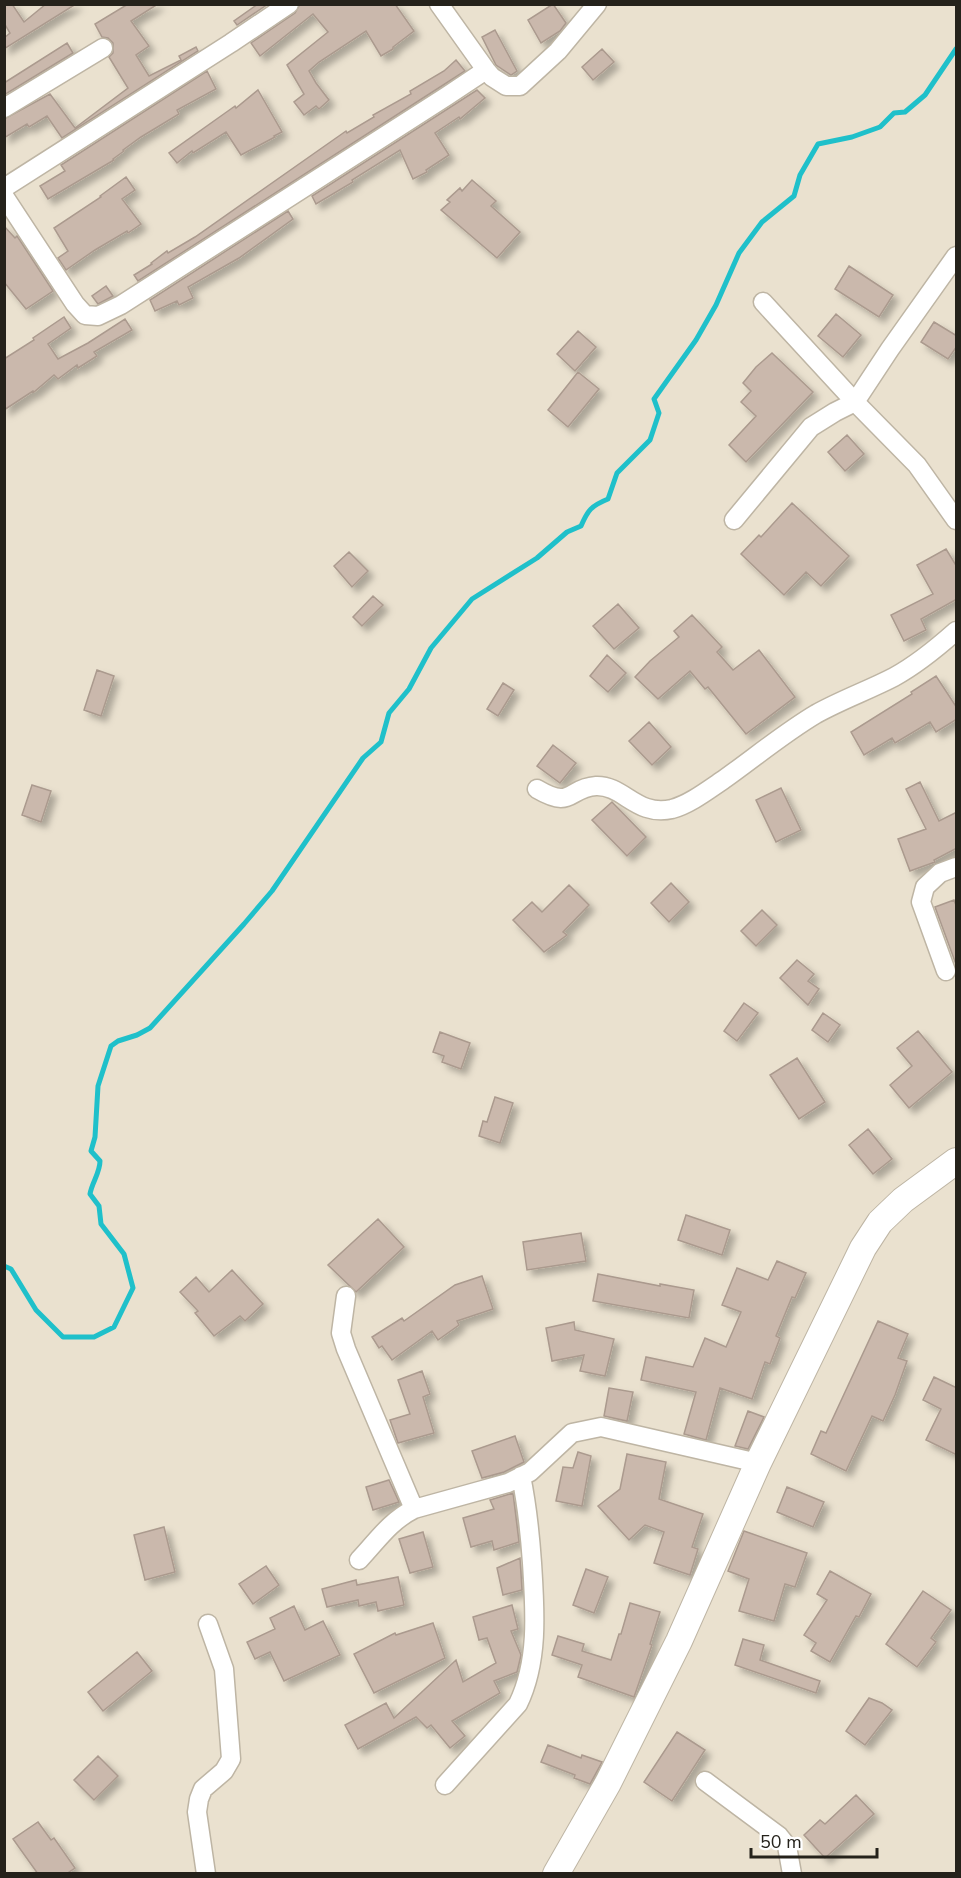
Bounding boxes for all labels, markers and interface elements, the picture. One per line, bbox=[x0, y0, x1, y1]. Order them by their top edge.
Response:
scale bar bbox=[751, 1821, 877, 1859]
text: 50 m bbox=[760, 1830, 802, 1854]

